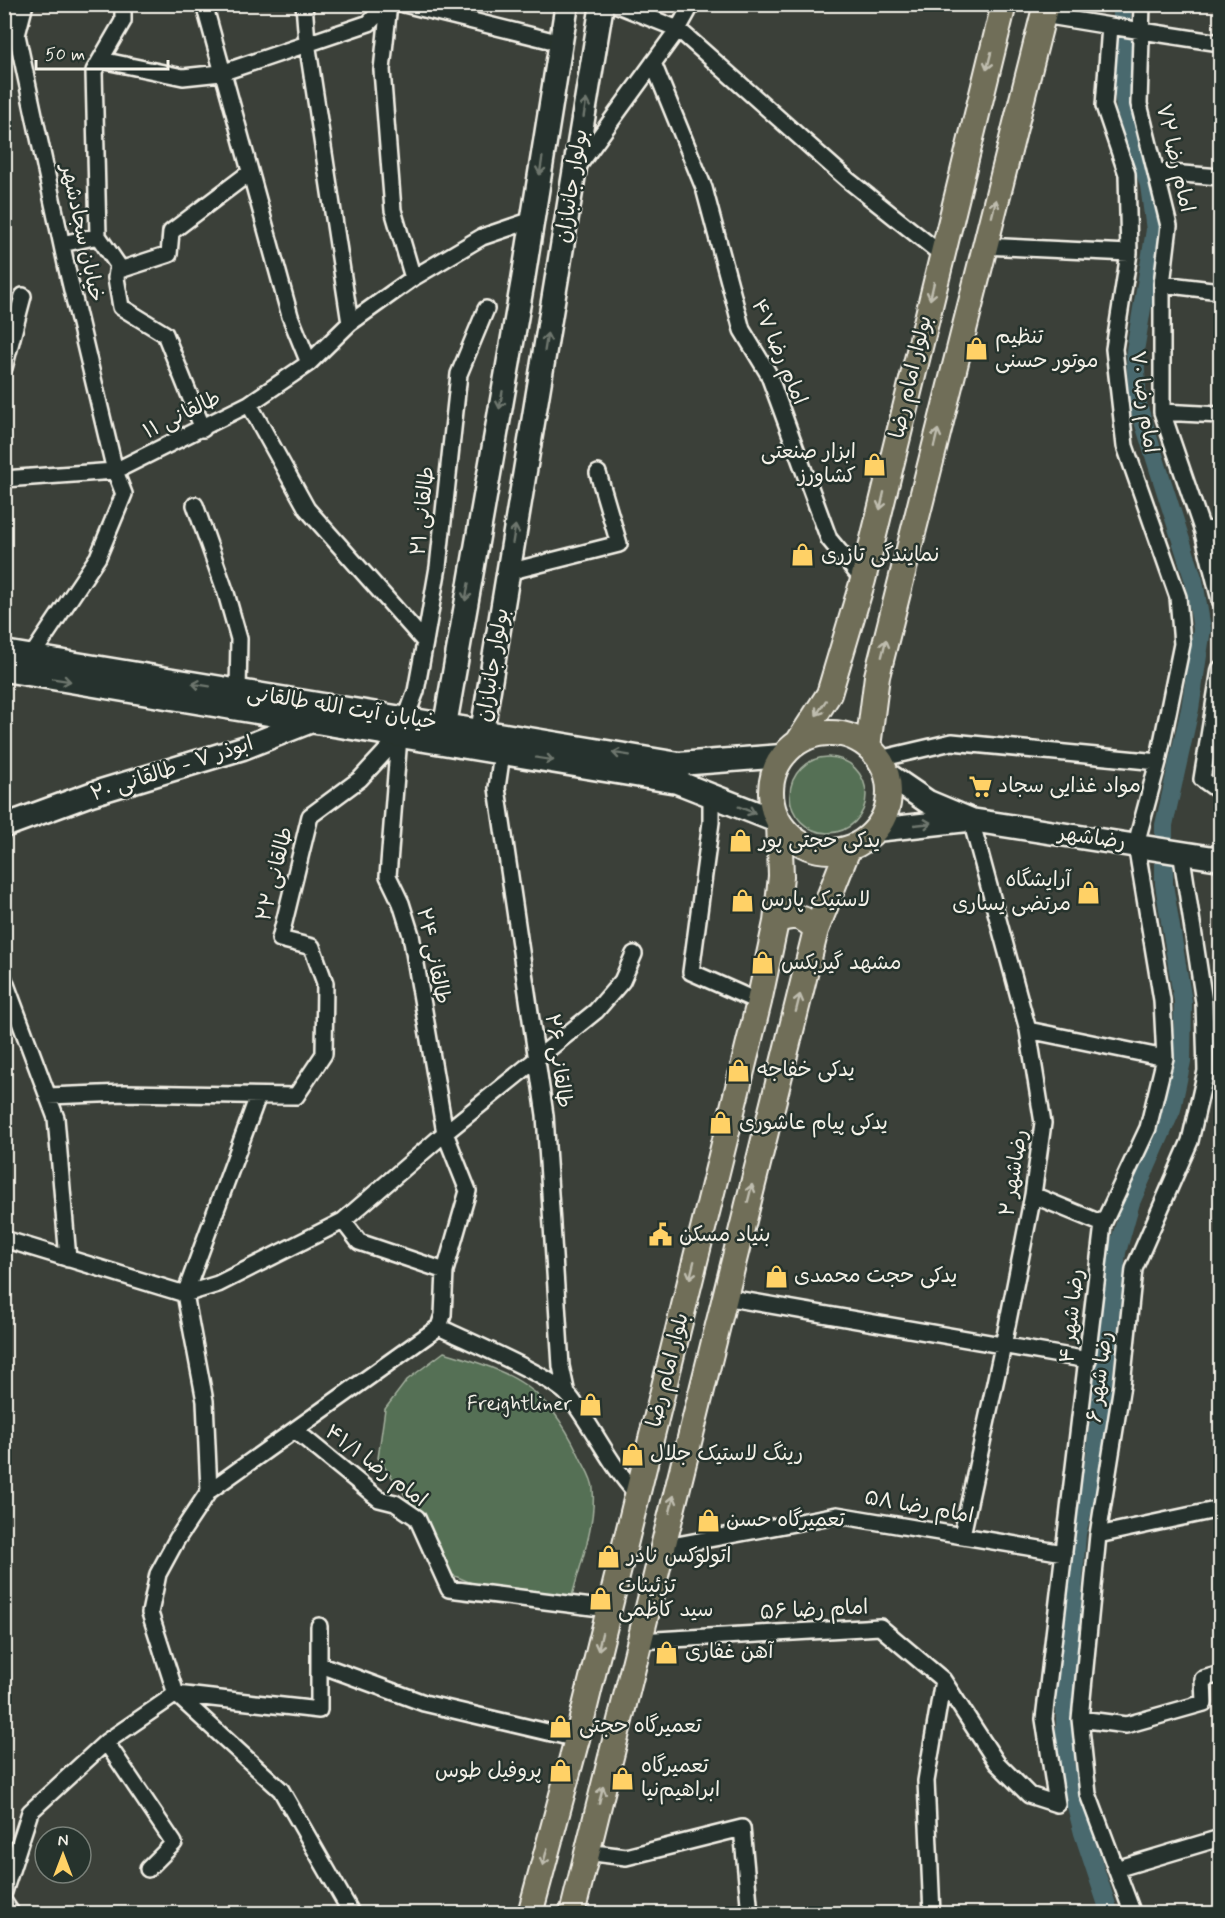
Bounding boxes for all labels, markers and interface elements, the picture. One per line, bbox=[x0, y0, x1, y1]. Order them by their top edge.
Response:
scale bar bbox=[36, 33, 168, 71]
text: 50 m bbox=[45, 43, 85, 67]
one-way arrow bbox=[983, 51, 995, 70]
one-way arrow bbox=[580, 98, 591, 118]
street label: امام رضا ۷۲ bbox=[1148, 101, 1201, 215]
street label: بولوار جانبازان bbox=[549, 127, 595, 245]
one-way arrow bbox=[535, 156, 546, 175]
street label: خیابان سجادشهر bbox=[53, 160, 110, 304]
one-way arrow bbox=[988, 199, 1000, 218]
one-way arrow bbox=[925, 281, 937, 300]
street label: امام رضا ۴۷ bbox=[743, 295, 814, 409]
street label: بولوار امام رضا bbox=[883, 313, 940, 442]
place label: تنظیم موتور حسنی bbox=[995, 323, 1099, 375]
one-way arrow bbox=[541, 332, 552, 352]
shop icon: تنظیم موتور حسنی bbox=[964, 336, 990, 362]
street label: امام رضا ۷۰ bbox=[1122, 349, 1165, 455]
street label: طالقانی ۱۱ bbox=[138, 384, 226, 446]
one-way arrow bbox=[496, 389, 507, 409]
one-way arrow bbox=[931, 429, 943, 448]
place label: ابزار صنعتی کشاورز bbox=[761, 438, 856, 490]
shop icon: ابزار صنعتی کشاورز bbox=[861, 451, 887, 477]
street label: طالقانی ۲۱ bbox=[404, 465, 442, 557]
one-way arrow bbox=[875, 491, 887, 510]
one-way arrow bbox=[509, 525, 520, 544]
place label: نمایندگی تازری bbox=[821, 541, 939, 569]
shop icon: نمایندگی تازری bbox=[790, 542, 816, 568]
one-way arrow bbox=[461, 581, 472, 601]
street label: بولوار جانبازان bbox=[470, 606, 516, 724]
one-way arrow bbox=[879, 639, 891, 658]
one-way arrow bbox=[52, 675, 72, 686]
one-way arrow bbox=[191, 679, 211, 690]
street label: خیابان آیت الله طالقانی bbox=[245, 679, 439, 737]
one-way arrow bbox=[814, 699, 827, 716]
street label: ابوذر ۷ - طالقانی ۲۰ bbox=[87, 730, 257, 808]
one-way arrow bbox=[611, 749, 631, 760]
one-way arrow bbox=[534, 754, 554, 765]
place label: مواد غذایی سجاد bbox=[998, 772, 1141, 800]
supermarket icon: مواد غذایی سجاد bbox=[967, 773, 993, 799]
one-way arrow bbox=[738, 805, 756, 816]
one-way arrow bbox=[913, 818, 933, 829]
street label: رضاشهر bbox=[1055, 819, 1127, 857]
street label: طالقانی ۲۲ bbox=[250, 824, 300, 924]
place label: یدکی حجتی پور bbox=[757, 827, 880, 855]
shop icon: یدکی حجتی پور bbox=[728, 828, 754, 854]
place label: آرایشگاه مرتضی یساری bbox=[952, 866, 1072, 918]
shop icon: آرایشگاه مرتضی یساری bbox=[1076, 879, 1102, 905]
place label: لاستیک پارس bbox=[761, 886, 870, 914]
shop icon: لاستیک پارس bbox=[730, 887, 756, 913]
street label: طالقانی ۲۴ bbox=[409, 905, 457, 1007]
place label: مشهد گیربکس bbox=[781, 949, 901, 977]
shop icon: مشهد گیربکس bbox=[750, 950, 776, 976]
one-way arrow bbox=[793, 994, 804, 1013]
street label: طالقانی ۲۶ bbox=[538, 1012, 578, 1110]
place label: یدکی خفاجه bbox=[757, 1056, 855, 1084]
shop icon: یدکی خفاجه bbox=[726, 1057, 752, 1083]
place label: یدکی پیام عاشوری bbox=[739, 1109, 888, 1138]
shop icon: یدکی پیام عاشوری bbox=[708, 1110, 734, 1136]
street label: رضاشهر ۲ bbox=[993, 1128, 1035, 1218]
one-way arrow bbox=[745, 1183, 757, 1202]
place label: بنیاد مسکن bbox=[679, 1221, 771, 1249]
public building icon: بنیاد مسکن bbox=[648, 1222, 674, 1248]
one-way arrow bbox=[686, 1260, 698, 1279]
place label: یدکی حجت محمدی bbox=[794, 1262, 957, 1290]
shop icon: یدکی حجت محمدی bbox=[763, 1263, 789, 1289]
street label: رضا شهر ۴ bbox=[1053, 1267, 1091, 1365]
street label: بلوار امام رضا bbox=[640, 1310, 697, 1430]
street label: رضا شهر ۶ bbox=[1081, 1330, 1119, 1424]
place label: Freightliner bbox=[467, 1390, 572, 1418]
shop icon: Freightliner bbox=[577, 1391, 603, 1417]
street label: امام رضا ۴۱/۱ bbox=[318, 1418, 433, 1515]
place label: رینگ لاستیک جلال bbox=[650, 1440, 803, 1468]
shop icon: رینگ لاستیک جلال bbox=[619, 1441, 645, 1467]
street label: امام رضا ۵۸ bbox=[862, 1484, 976, 1531]
one-way arrow bbox=[667, 1495, 679, 1514]
place label: تعمیرگاه حسن bbox=[726, 1506, 846, 1534]
shop icon: تعمیرگاه حسن bbox=[695, 1507, 721, 1533]
place label: اتولوکس نادر bbox=[625, 1542, 731, 1570]
shop icon: اتولوکس نادر bbox=[596, 1543, 622, 1569]
place label: تزئینات سید کاظمی bbox=[618, 1572, 713, 1624]
shop icon: تزئینات سید کاظمی bbox=[587, 1585, 613, 1611]
street label: امام رضا ۵۶ bbox=[759, 1593, 869, 1628]
one-way arrow bbox=[593, 1632, 605, 1651]
place label: آهن غفاری bbox=[685, 1638, 774, 1666]
shop icon: آهن غفاری bbox=[654, 1639, 680, 1665]
place label: تعمیرگاه حجتی bbox=[579, 1712, 702, 1740]
shop icon: تعمیرگاه حجتی bbox=[548, 1713, 574, 1739]
place label: تعمیرگاه ابراهیم‌نیا bbox=[641, 1752, 720, 1805]
place label: پروفیل طوس bbox=[435, 1757, 542, 1785]
shop icon: پروفیل طوس bbox=[547, 1758, 573, 1784]
shop icon: تعمیرگاه ابراهیم‌نیا bbox=[610, 1765, 636, 1791]
one-way arrow bbox=[595, 1786, 607, 1805]
north arrow bbox=[33, 1825, 93, 1885]
text: N bbox=[58, 1831, 68, 1852]
one-way arrow bbox=[539, 1847, 550, 1866]

